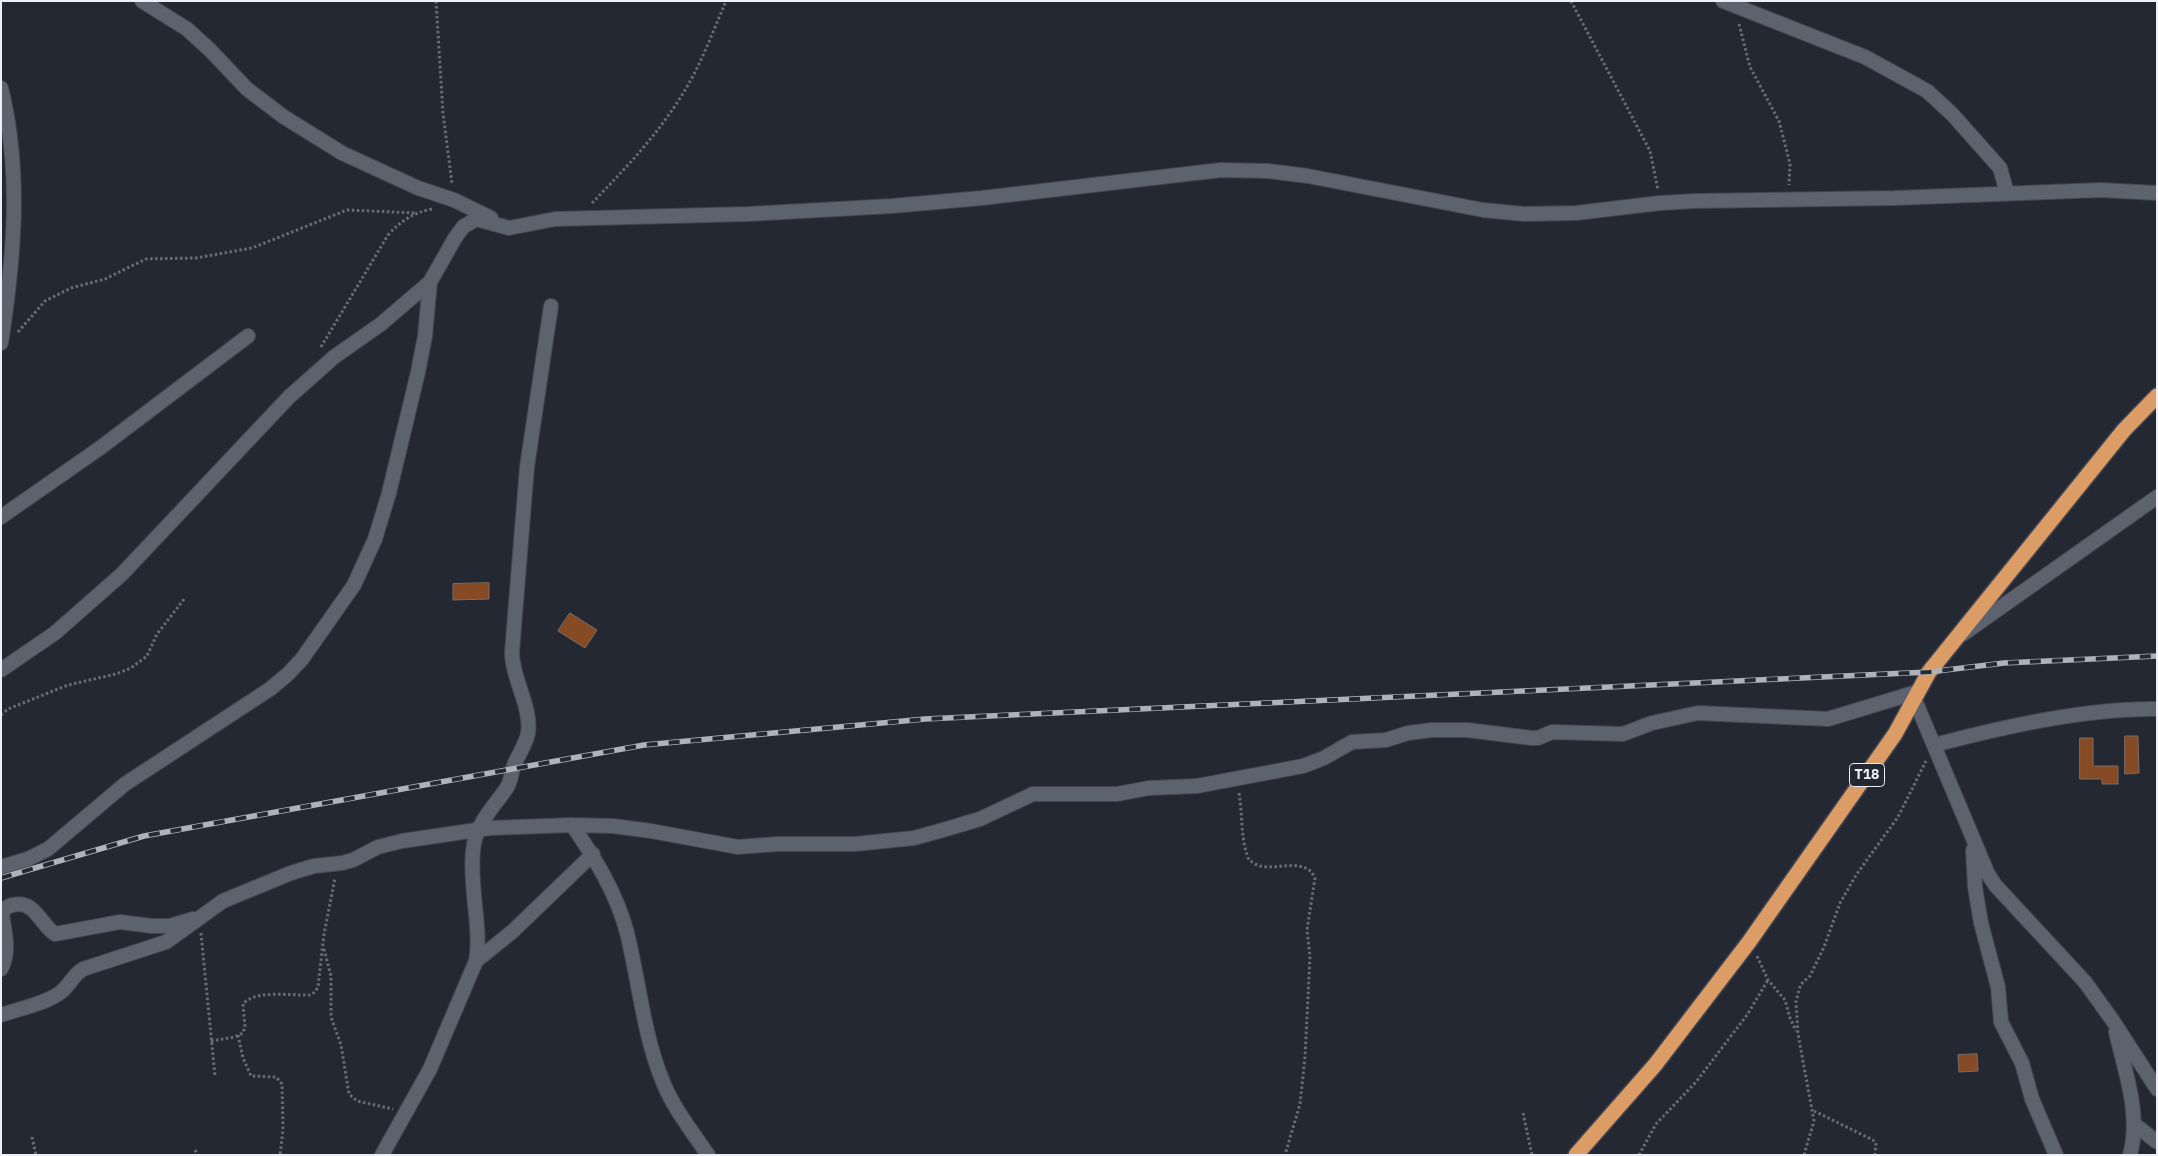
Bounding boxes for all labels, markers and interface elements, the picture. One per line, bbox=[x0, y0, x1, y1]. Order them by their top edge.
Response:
road number: T18 bbox=[1850, 764, 1884, 786]

